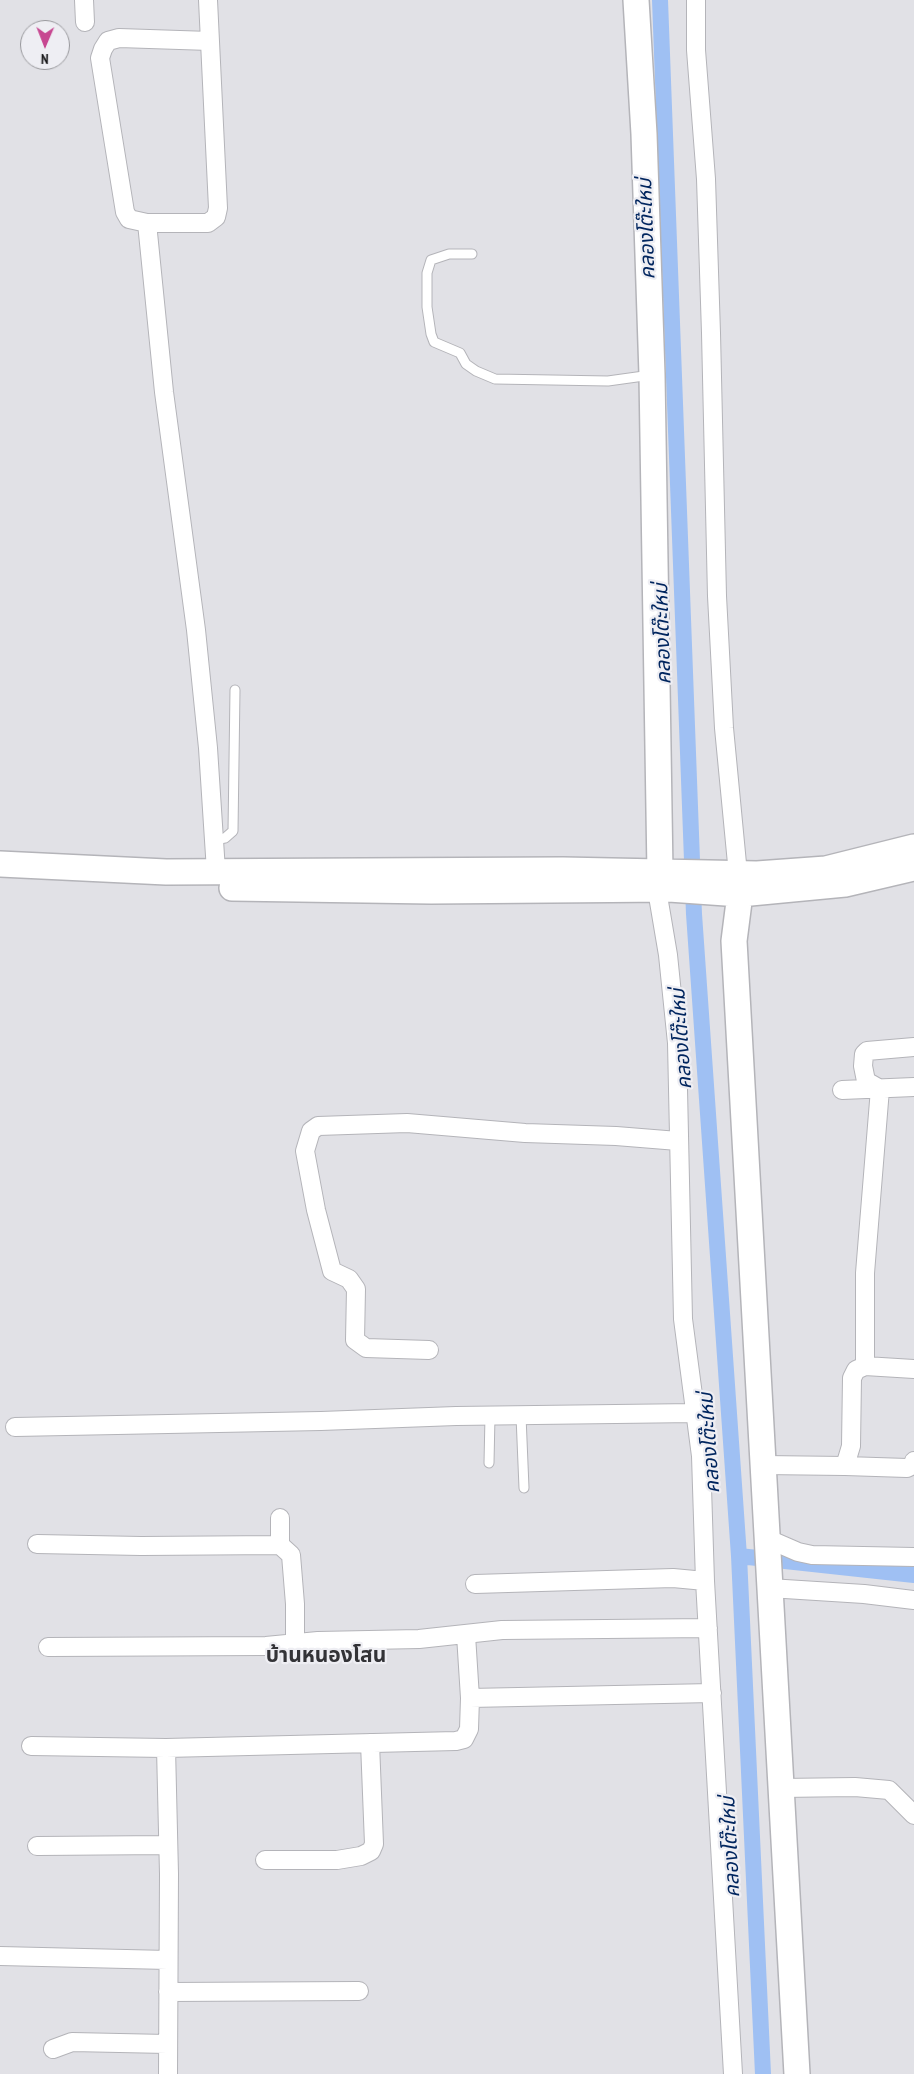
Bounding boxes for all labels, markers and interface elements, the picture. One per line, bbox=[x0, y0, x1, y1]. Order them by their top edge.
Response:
north arrow bbox=[20, 20, 70, 70]
text: N bbox=[41, 50, 49, 68]
water label: คลองโต๊ะใหม่ bbox=[633, 178, 661, 280]
water label: คลองโต๊ะใหม่ bbox=[649, 583, 677, 685]
water label: คลองโต๊ะใหม่ bbox=[667, 988, 697, 1090]
water label: คลองโต๊ะใหม่ bbox=[695, 1392, 725, 1494]
district label: บ้านหนองโสน bbox=[266, 1643, 386, 1669]
water label: คลองโต๊ะใหม่ bbox=[716, 1796, 746, 1898]

